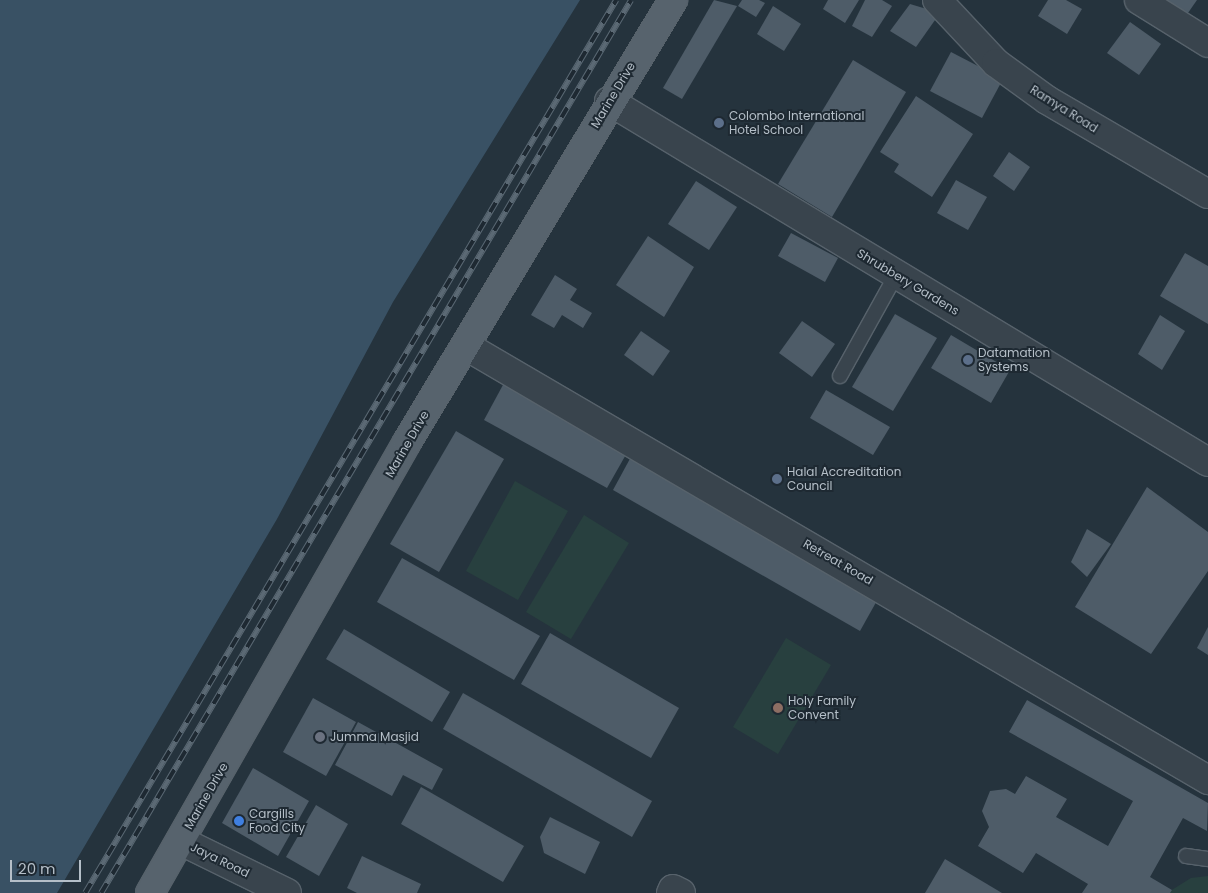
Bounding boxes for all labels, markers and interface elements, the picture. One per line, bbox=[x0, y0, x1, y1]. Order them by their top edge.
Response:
street label: Marine Drive bbox=[588, 59, 638, 131]
street label: Ramya Road bbox=[1028, 82, 1100, 136]
place label: Colombo International Hotel School bbox=[729, 109, 864, 137]
marker: Colombo International Hotel School bbox=[713, 117, 725, 129]
street label: Shrubbery Gardens bbox=[854, 246, 962, 318]
place label: Datamation Systems bbox=[978, 346, 1050, 374]
marker: Datamation Systems bbox=[962, 354, 974, 366]
street label: Marine Drive bbox=[382, 408, 432, 480]
place label: Halal Accreditation Council bbox=[787, 465, 901, 493]
marker: Halal Accreditation Council bbox=[771, 473, 783, 485]
street label: Retreat Road bbox=[801, 536, 875, 588]
place label: Holy Family Convent bbox=[788, 694, 856, 722]
marker: Holy Family Convent bbox=[772, 702, 784, 714]
place label: Jumma Masjid bbox=[330, 730, 419, 744]
marker: Jumma Masjid bbox=[314, 731, 326, 743]
street label: Marine Drive bbox=[181, 760, 231, 832]
place label: Cargills Food City bbox=[249, 807, 305, 835]
marker: Cargills Food City bbox=[233, 815, 245, 827]
street label: Jaya Road bbox=[188, 840, 252, 880]
scale bar bbox=[12, 850, 84, 882]
text: 20 m bbox=[18, 858, 56, 879]

